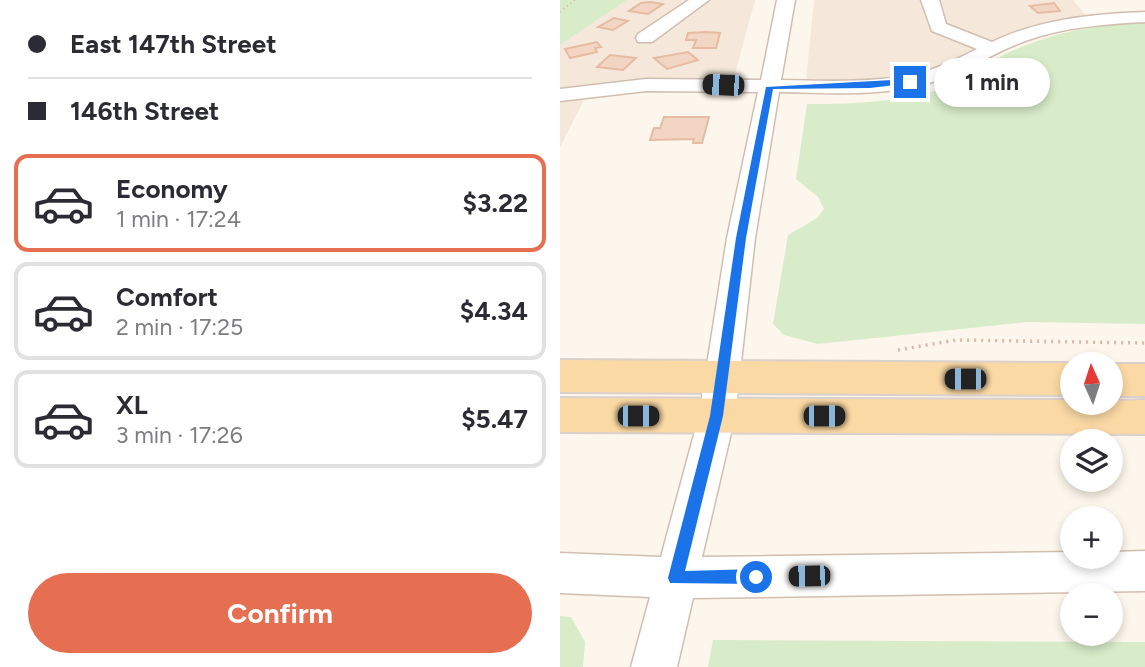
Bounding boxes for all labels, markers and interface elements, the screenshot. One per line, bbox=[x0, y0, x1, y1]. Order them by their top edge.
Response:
text: East 147th Street bbox=[70, 28, 277, 60]
callout: 1 min bbox=[934, 57, 1050, 106]
route end bbox=[894, 66, 926, 98]
text: 1 min bbox=[965, 68, 1019, 96]
car bbox=[702, 74, 745, 96]
text: 146th Street bbox=[70, 95, 219, 127]
icon: car bbox=[32, 172, 95, 235]
text: Economy bbox=[116, 173, 228, 205]
text: $3.22 bbox=[463, 187, 528, 219]
text: 1 min · 17:24 bbox=[116, 205, 241, 233]
icon: car bbox=[32, 280, 95, 343]
text: Comfort bbox=[116, 281, 218, 313]
text: $4.34 bbox=[460, 295, 528, 327]
text: 2 min · 17:25 bbox=[116, 313, 243, 341]
north arrow bbox=[1060, 352, 1124, 415]
map controls bbox=[1060, 352, 1123, 646]
car bbox=[945, 369, 987, 390]
icon: car bbox=[32, 388, 95, 451]
text: XL bbox=[116, 389, 148, 421]
text: $5.47 bbox=[461, 403, 528, 435]
car bbox=[618, 406, 660, 427]
car bbox=[804, 406, 846, 427]
text: 3 min · 17:26 bbox=[116, 421, 243, 449]
button: layers bbox=[1060, 429, 1123, 492]
button: + bbox=[1060, 506, 1123, 569]
route start bbox=[740, 561, 772, 593]
car bbox=[788, 565, 831, 587]
button: Confirm bbox=[28, 573, 532, 653]
button: − bbox=[1060, 583, 1123, 646]

